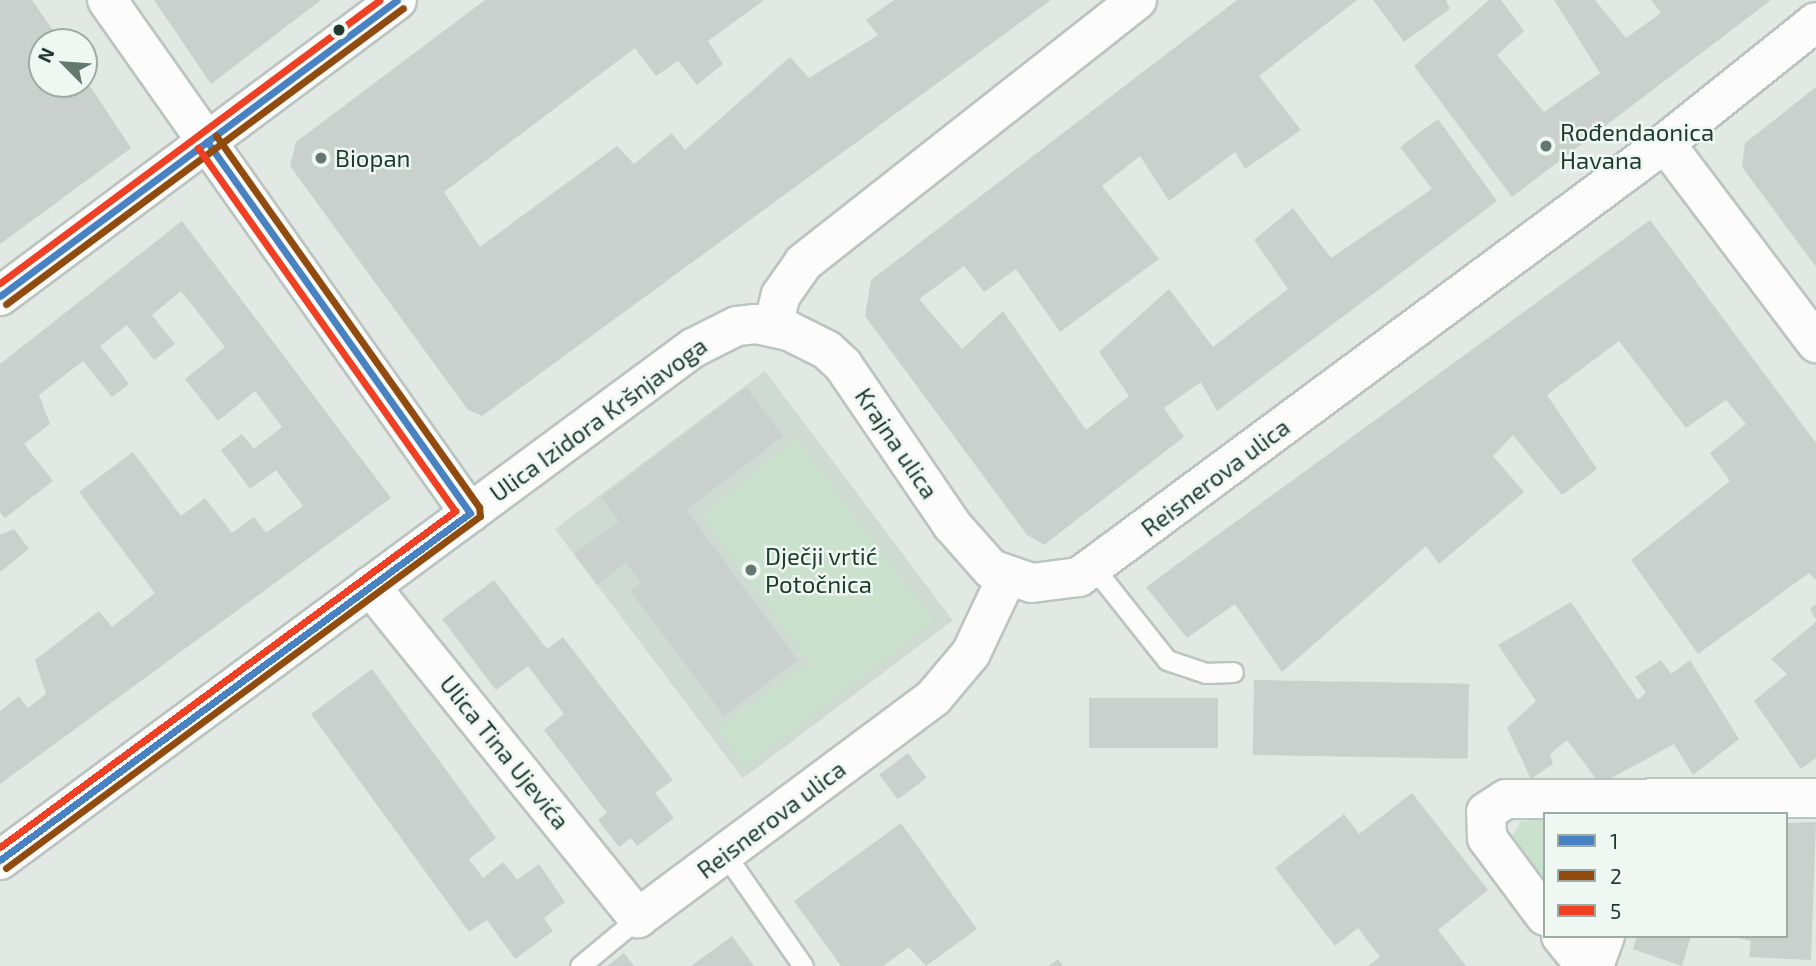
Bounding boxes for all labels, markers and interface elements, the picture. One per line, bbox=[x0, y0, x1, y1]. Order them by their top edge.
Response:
unlabelled marker bbox=[332, 23, 346, 37]
north arrow bbox=[28, 28, 98, 98]
text: N bbox=[32, 44, 59, 66]
place label: Rođendaonica Havana bbox=[1560, 118, 1714, 174]
marker: Rođendaonica Havana bbox=[1538, 138, 1554, 154]
place label: Biopan bbox=[335, 144, 411, 172]
marker: Biopan bbox=[313, 150, 329, 166]
street label: Ulica Izidora Kršnjavoga bbox=[484, 331, 712, 507]
street label: Krajna ulica bbox=[850, 382, 944, 504]
street label: Reisnerova ulica bbox=[1135, 412, 1295, 542]
place label: Dječji vrtić Potočnica bbox=[765, 542, 878, 598]
marker: Dječji vrtić Potočnica bbox=[743, 562, 759, 578]
street label: Ulica Tina Ujevića bbox=[434, 669, 576, 835]
street label: Reisnerova ulica bbox=[691, 754, 851, 884]
legend bbox=[1543, 812, 1788, 938]
text: 1 bbox=[1610, 828, 1618, 853]
text: 2 bbox=[1610, 863, 1622, 888]
text: 5 bbox=[1610, 898, 1621, 923]

